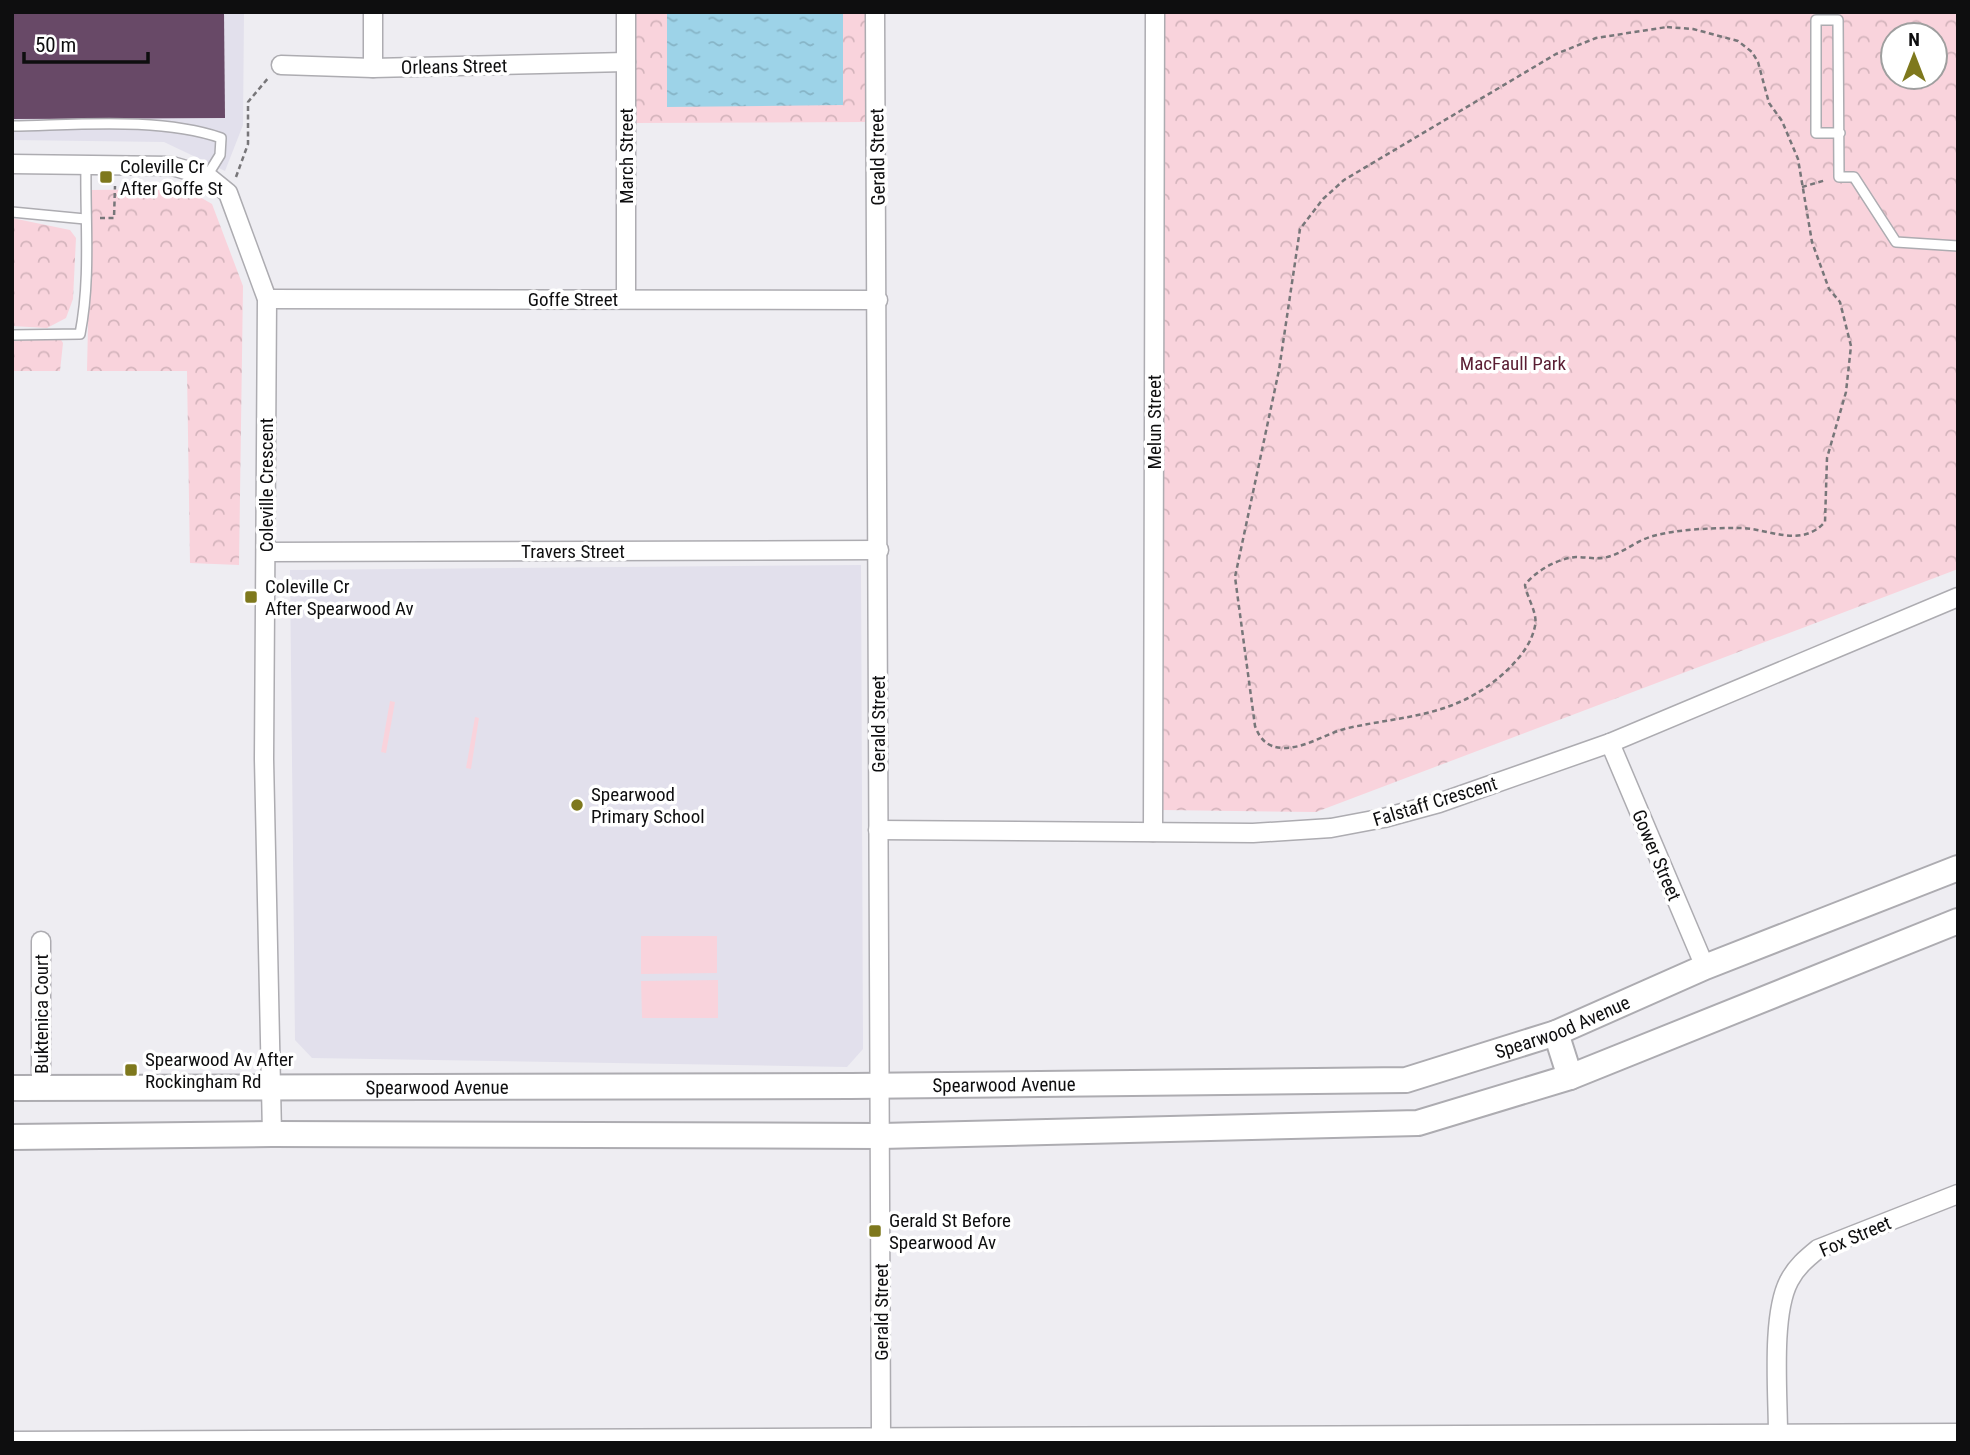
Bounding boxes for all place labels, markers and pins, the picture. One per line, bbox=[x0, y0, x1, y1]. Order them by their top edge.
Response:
place label: Coleville Cr After Goffe St bbox=[120, 155, 223, 200]
marker: Coleville Cr After Goffe St bbox=[98, 169, 114, 185]
place label: Coleville Cr After Spearwood Av bbox=[265, 575, 414, 620]
marker: Coleville Cr After Spearwood Av bbox=[243, 589, 259, 605]
place label: Spearwood Primary School bbox=[591, 783, 705, 828]
marker: Spearwood Primary School bbox=[569, 797, 585, 813]
place label: Spearwood Av After Rockingham Rd bbox=[145, 1048, 294, 1093]
marker: Spearwood Av After Rockingham Rd bbox=[123, 1062, 139, 1078]
place label: Gerald St Before Spearwood Av bbox=[889, 1209, 1011, 1254]
marker: Gerald St Before Spearwood Av bbox=[867, 1223, 883, 1239]

